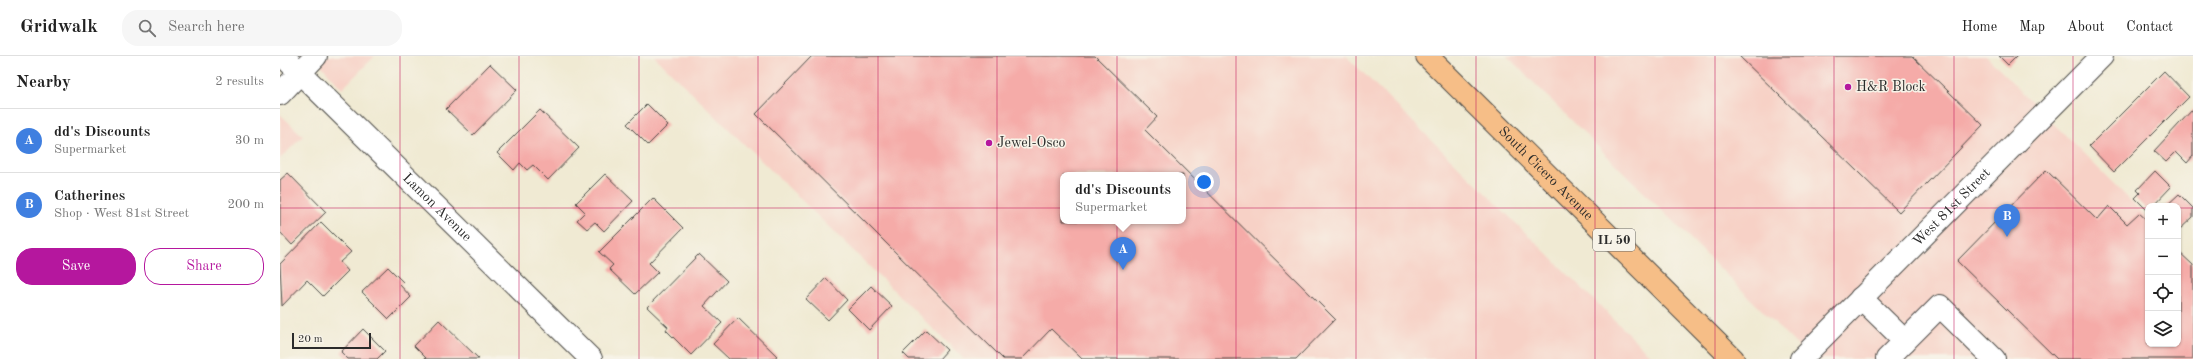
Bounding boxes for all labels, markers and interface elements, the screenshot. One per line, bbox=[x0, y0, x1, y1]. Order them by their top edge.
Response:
search box bbox=[122, 10, 402, 46]
icon: search bbox=[136, 17, 158, 39]
text: Gridwalk bbox=[20, 18, 98, 37]
text: Search here bbox=[168, 20, 245, 35]
text: Home bbox=[1962, 20, 1997, 34]
text: Map bbox=[2019, 20, 2045, 34]
text: About bbox=[2067, 20, 2104, 34]
text: Contact bbox=[2126, 20, 2173, 34]
text: Nearby bbox=[16, 74, 71, 91]
text: 2 results bbox=[215, 75, 264, 88]
place label: H&R Block bbox=[1856, 80, 1926, 94]
marker: H&R Block bbox=[1843, 82, 1853, 92]
street label: South Cicero Avenue bbox=[1496, 124, 1596, 223]
text: dd's Discounts bbox=[54, 125, 150, 140]
text: A bbox=[24, 134, 34, 147]
text: 30 m bbox=[235, 134, 264, 147]
place label: Jewel-Osco bbox=[997, 136, 1066, 150]
marker: Jewel-Osco bbox=[984, 138, 994, 148]
text: Supermarket bbox=[54, 143, 126, 156]
street label: West 81st Street bbox=[1910, 166, 1993, 249]
street label: Lamon Avenue bbox=[400, 171, 474, 244]
popup bbox=[1060, 172, 1186, 224]
your location bbox=[1194, 172, 1214, 192]
text: dd's Discounts bbox=[1075, 183, 1171, 198]
text: Catherines bbox=[54, 189, 125, 204]
text: B bbox=[24, 198, 34, 211]
text: 200 m bbox=[227, 198, 264, 211]
text: Supermarket bbox=[1075, 201, 1147, 214]
map controls bbox=[2145, 203, 2181, 347]
button: + bbox=[2145, 203, 2181, 239]
pin: B bbox=[1994, 204, 2020, 237]
text: Shop · West 81st Street bbox=[54, 207, 189, 220]
road number: IL 50 bbox=[1593, 229, 1635, 251]
pin: A bbox=[1110, 237, 1136, 270]
button: − bbox=[2145, 239, 2181, 275]
button: Save bbox=[16, 248, 136, 285]
button: Share bbox=[144, 248, 264, 285]
button: locate bbox=[2145, 275, 2181, 311]
button: layers bbox=[2145, 311, 2181, 347]
scale bar bbox=[292, 331, 371, 350]
text: 20 m bbox=[298, 334, 323, 345]

